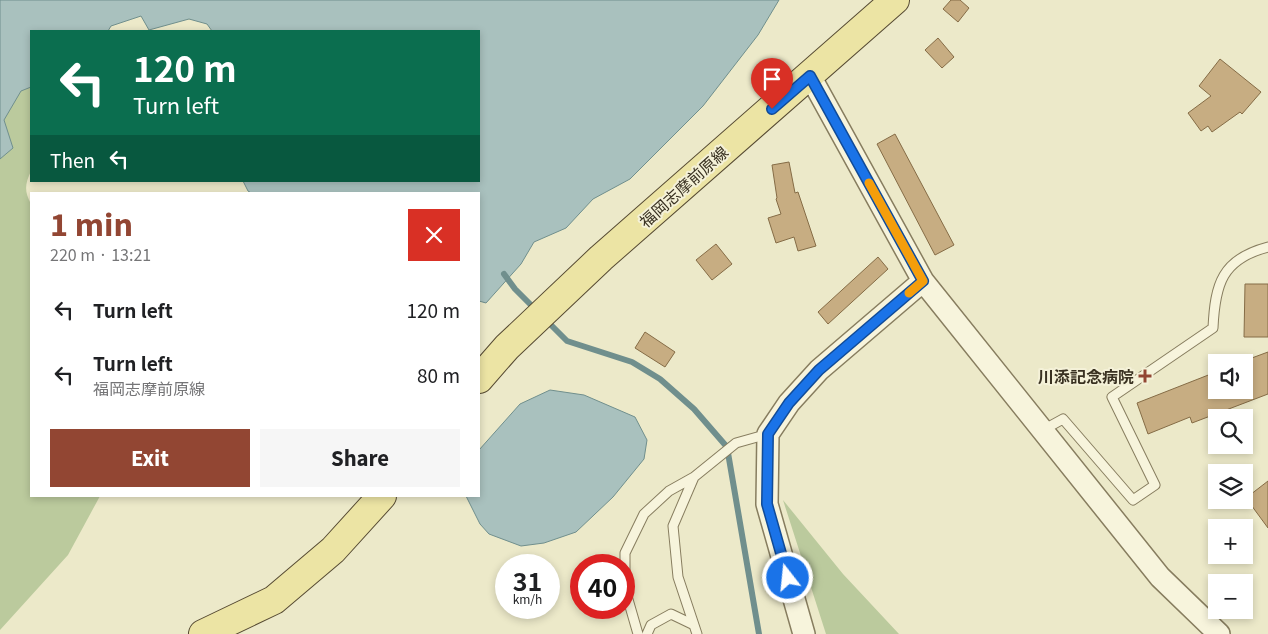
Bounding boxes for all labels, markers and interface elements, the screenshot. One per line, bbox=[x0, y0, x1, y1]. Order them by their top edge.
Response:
text: 120 m bbox=[133, 41, 237, 92]
icon: left bbox=[50, 50, 115, 115]
pin bbox=[751, 58, 793, 109]
icon: arrive bbox=[758, 65, 786, 93]
text: Turn left bbox=[133, 88, 219, 120]
street label: 福岡志摩前原線 bbox=[633, 140, 733, 232]
icon: left bbox=[105, 145, 133, 173]
text: Then bbox=[50, 146, 95, 173]
text: 1 min bbox=[50, 201, 133, 245]
button: close bbox=[408, 209, 460, 261]
text: 220 m · 13:21 bbox=[50, 242, 151, 266]
icon: left bbox=[50, 296, 78, 324]
text: Turn left bbox=[93, 296, 173, 323]
text: 120 m bbox=[407, 296, 460, 323]
text: Turn left bbox=[93, 349, 173, 376]
map controls bbox=[1208, 354, 1253, 619]
button: sound bbox=[1208, 354, 1253, 399]
icon: left bbox=[50, 361, 78, 389]
text: 80 m bbox=[417, 361, 460, 388]
place label: 川添記念病院 bbox=[1038, 364, 1134, 388]
marker: 川添記念病院 bbox=[1138, 369, 1152, 383]
text: 福岡志摩前原線 bbox=[93, 376, 205, 400]
button: search bbox=[1208, 409, 1253, 454]
button: Exit bbox=[50, 429, 250, 487]
button: Share bbox=[260, 429, 460, 487]
button: layers bbox=[1208, 464, 1253, 509]
button: + bbox=[1208, 519, 1253, 564]
position arrow bbox=[761, 551, 813, 603]
speed limit sign: 40 bbox=[570, 554, 635, 619]
text: 31 bbox=[513, 562, 542, 598]
button: − bbox=[1208, 574, 1253, 619]
text: km/h bbox=[513, 590, 542, 607]

